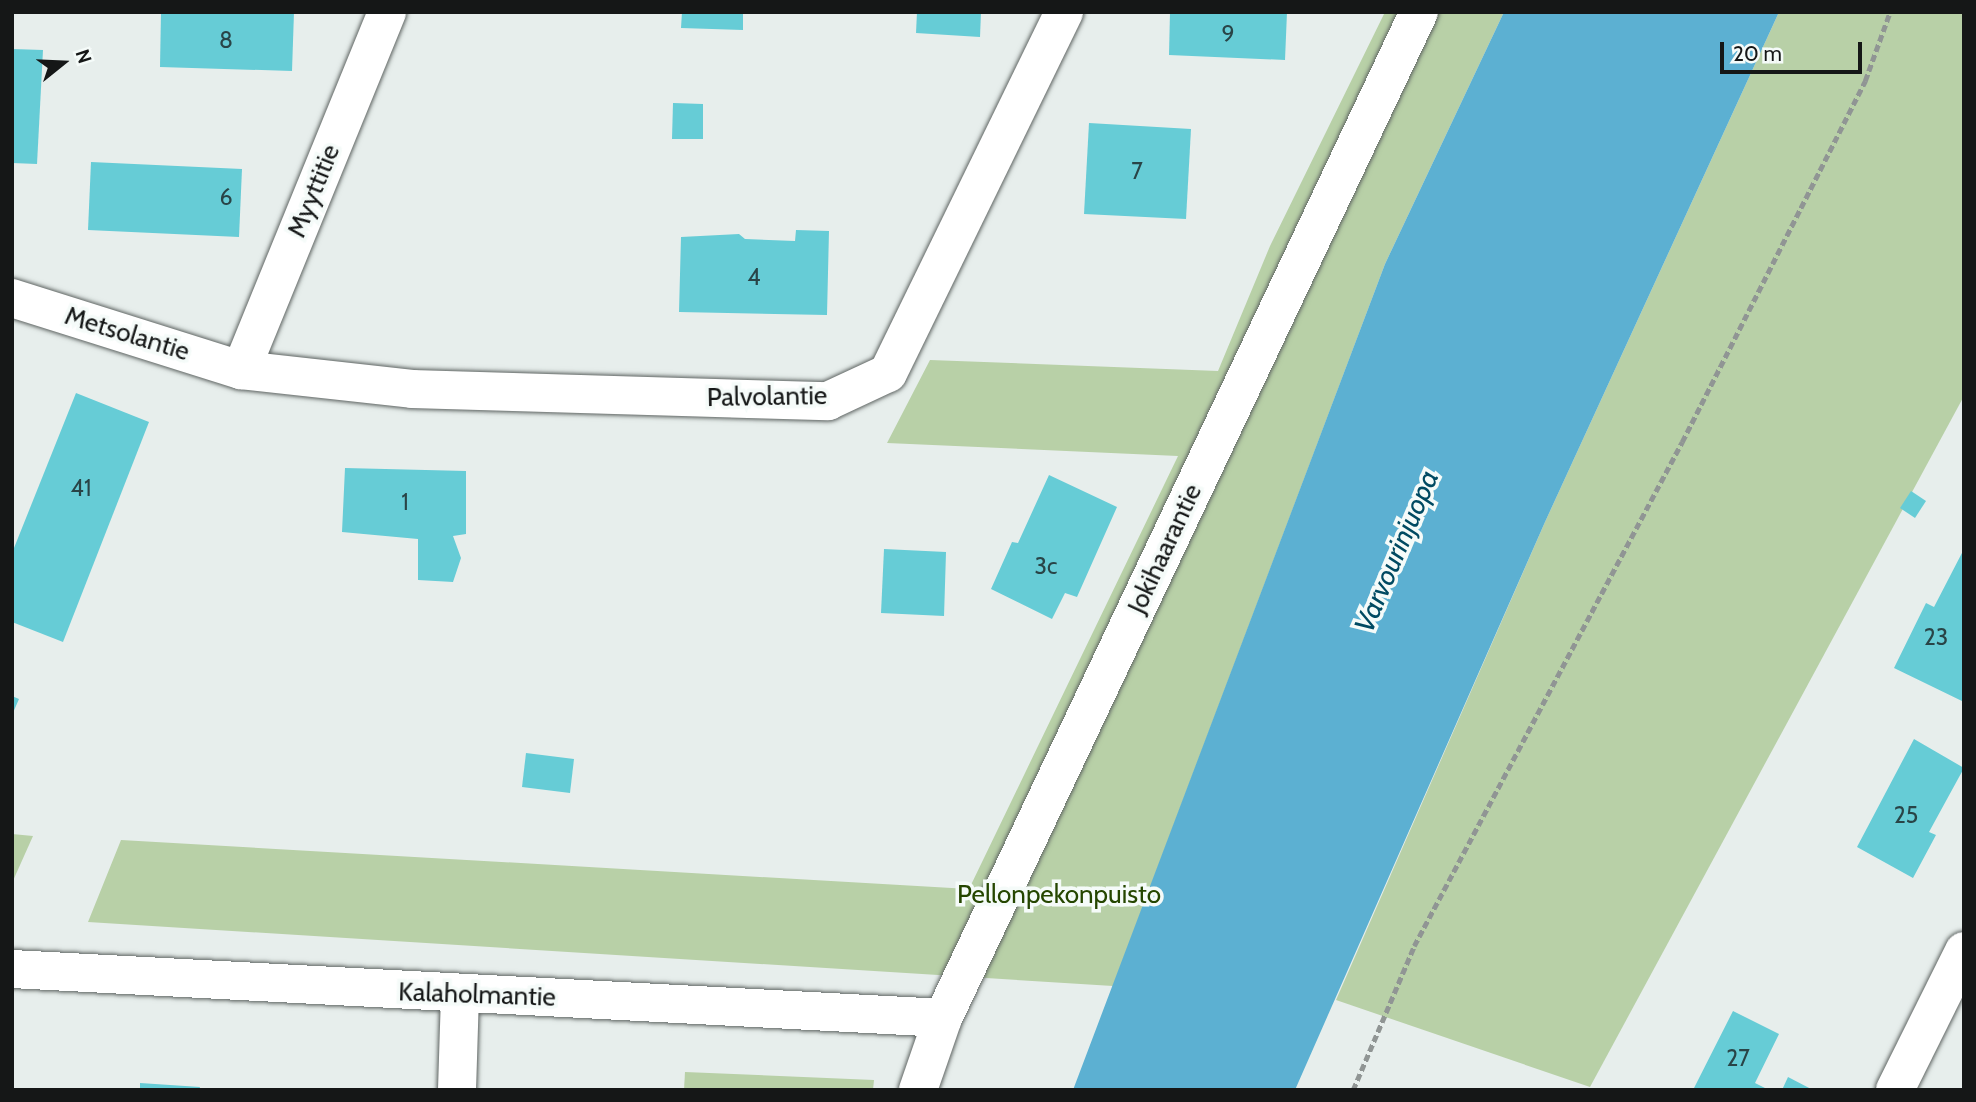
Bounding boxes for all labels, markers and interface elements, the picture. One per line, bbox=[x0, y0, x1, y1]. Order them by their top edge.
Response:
house number: 9 bbox=[1221, 20, 1235, 48]
house number: 8 bbox=[219, 26, 233, 54]
north arrow bbox=[28, 28, 98, 98]
scale bar bbox=[1724, 28, 1866, 72]
text: 20 m bbox=[1733, 41, 1782, 66]
text: N bbox=[70, 46, 96, 66]
street label: Myyttitie bbox=[281, 140, 347, 242]
house number: 7 bbox=[1131, 157, 1143, 185]
house number: 6 bbox=[219, 183, 233, 211]
house number: 4 bbox=[747, 263, 761, 291]
street label: Metsolantie bbox=[61, 300, 193, 368]
street label: Palvolantie bbox=[707, 380, 827, 414]
water label: Varvourinjuopa bbox=[1347, 465, 1445, 637]
house number: 41 bbox=[71, 474, 91, 502]
street label: Jokihaarantie bbox=[1121, 479, 1209, 619]
house number: 1 bbox=[401, 488, 409, 516]
house number: 3c bbox=[1035, 552, 1057, 580]
house number: 23 bbox=[1924, 623, 1948, 651]
house number: 25 bbox=[1894, 801, 1918, 829]
park label: Pellonpekonpuisto bbox=[957, 879, 1161, 911]
street label: Kalaholmantie bbox=[398, 977, 556, 1013]
house number: 27 bbox=[1726, 1044, 1750, 1072]

